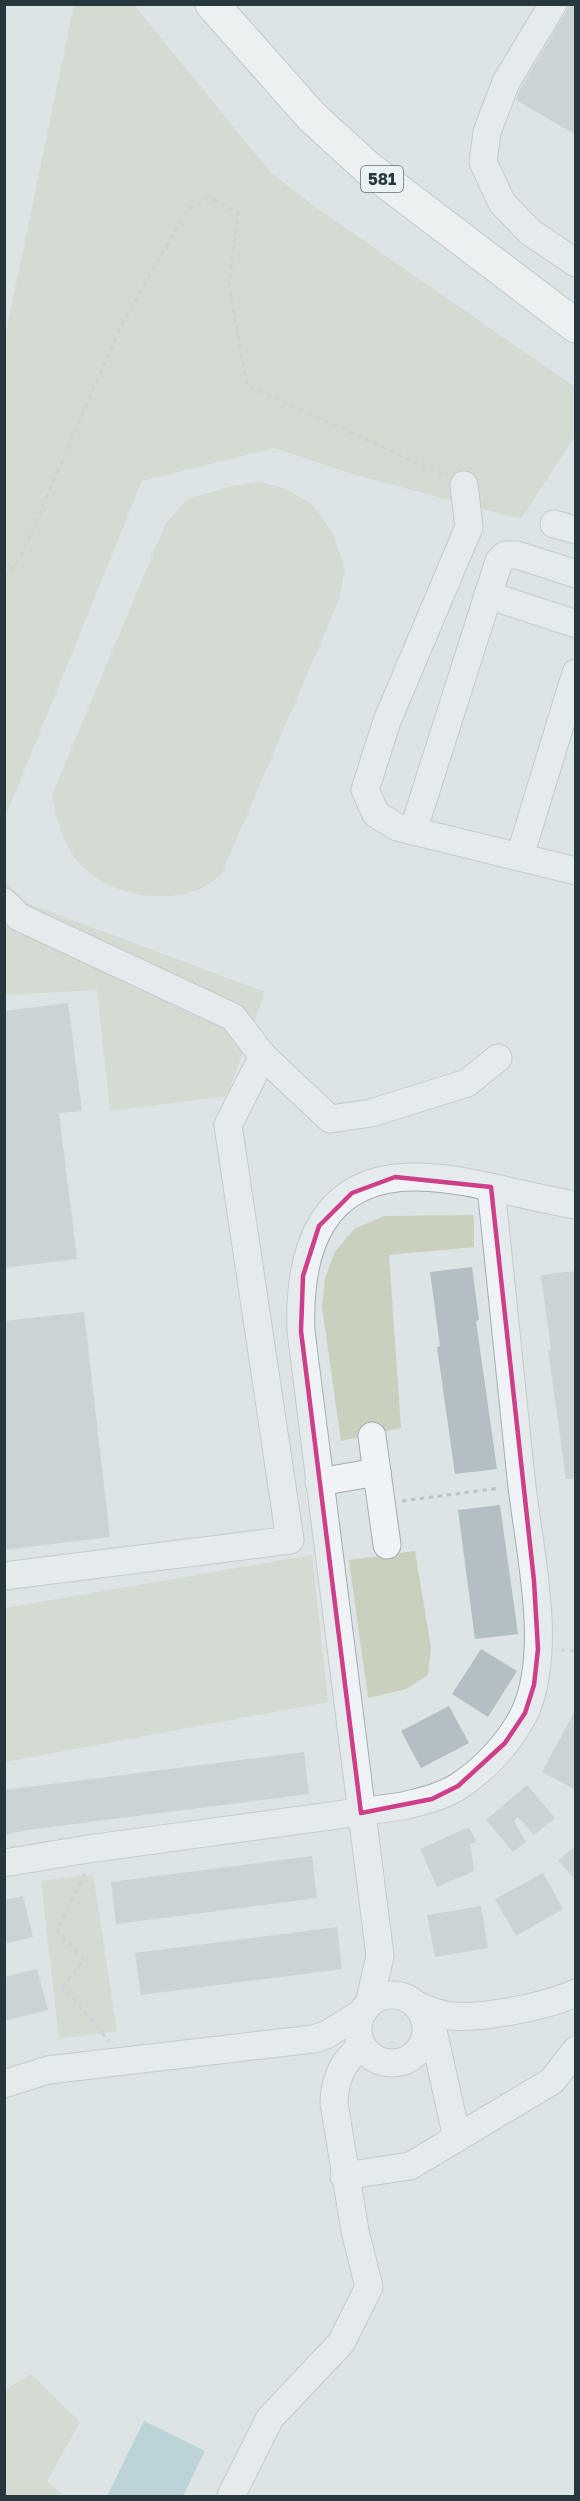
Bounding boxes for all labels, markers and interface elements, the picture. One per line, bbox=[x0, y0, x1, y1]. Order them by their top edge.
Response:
road number: 581 bbox=[361, 166, 403, 192]

